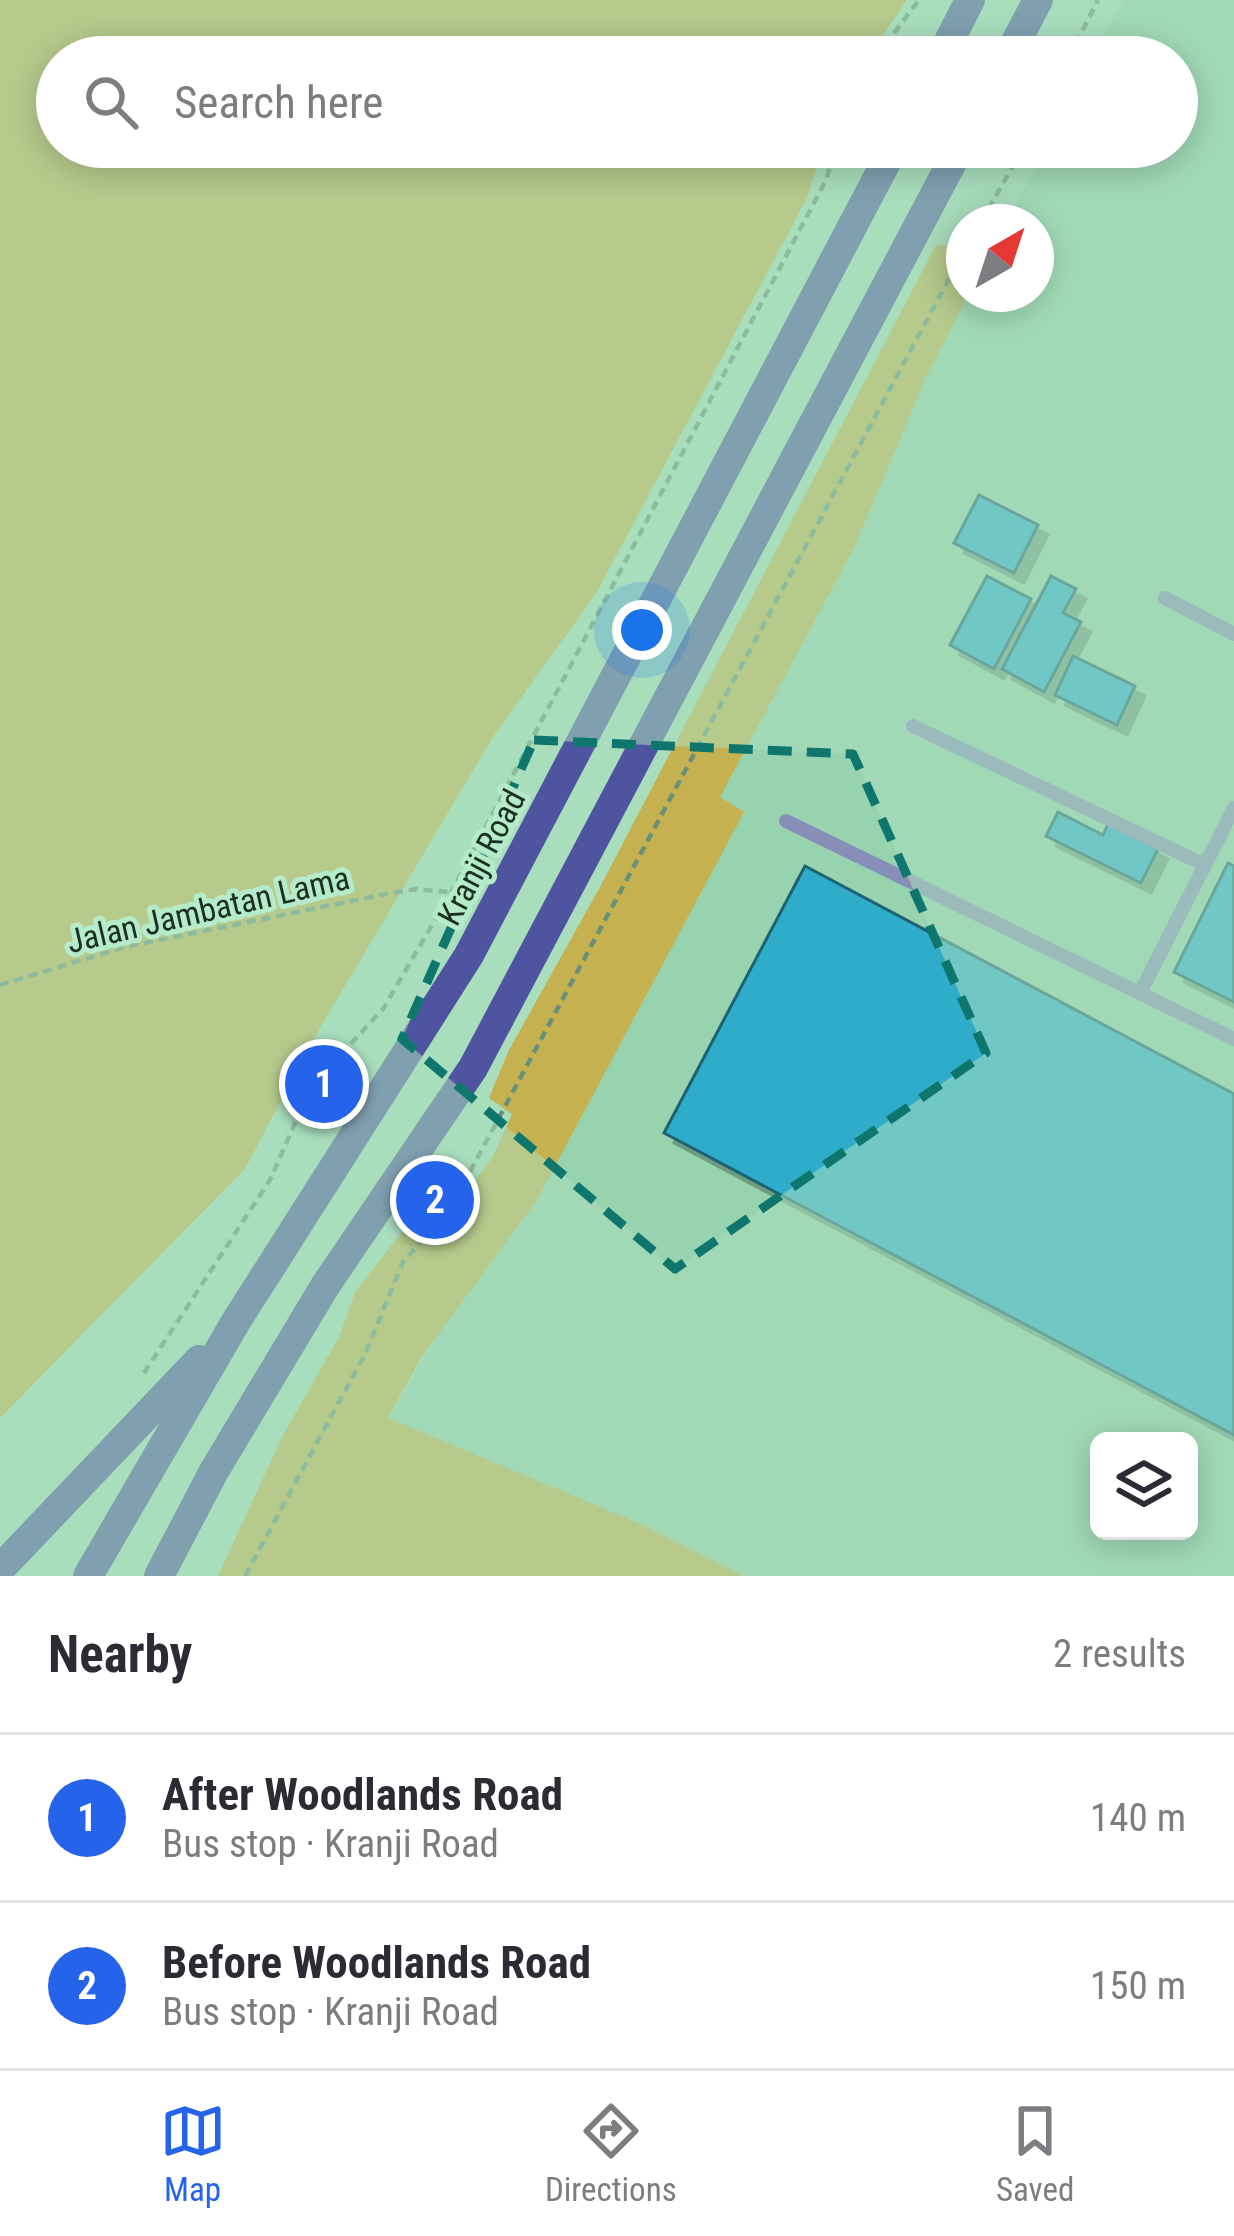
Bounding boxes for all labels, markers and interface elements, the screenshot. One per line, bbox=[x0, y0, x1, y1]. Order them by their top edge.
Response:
search box bbox=[36, 36, 1198, 168]
icon: search bbox=[78, 69, 144, 135]
text: Search here bbox=[174, 76, 383, 129]
north arrow bbox=[946, 204, 1054, 312]
your location bbox=[612, 600, 672, 660]
street label: Kranji Road bbox=[429, 783, 533, 932]
street label: Jalan Jambatan Lama bbox=[63, 858, 353, 961]
pin: 1 bbox=[285, 1039, 363, 1129]
pin: 2 bbox=[396, 1155, 474, 1245]
map controls bbox=[1090, 1432, 1198, 1540]
button: layers bbox=[1090, 1432, 1198, 1540]
text: Nearby bbox=[48, 1625, 192, 1684]
text: 2 results bbox=[1053, 1631, 1186, 1677]
text: After Woodlands Road bbox=[162, 1768, 563, 1821]
text: 1 bbox=[77, 1795, 97, 1841]
text: 140 m bbox=[1090, 1795, 1186, 1841]
text: Bus stop · Kranji Road bbox=[162, 1821, 499, 1867]
text: Before Woodlands Road bbox=[162, 1936, 591, 1989]
text: 2 bbox=[77, 1963, 97, 2009]
text: 150 m bbox=[1090, 1963, 1186, 2009]
text: Bus stop · Kranji Road bbox=[162, 1989, 499, 2035]
tab: Map bbox=[160, 2098, 226, 2209]
tab: Directions bbox=[545, 2098, 677, 2209]
tab: Saved bbox=[996, 2098, 1074, 2209]

